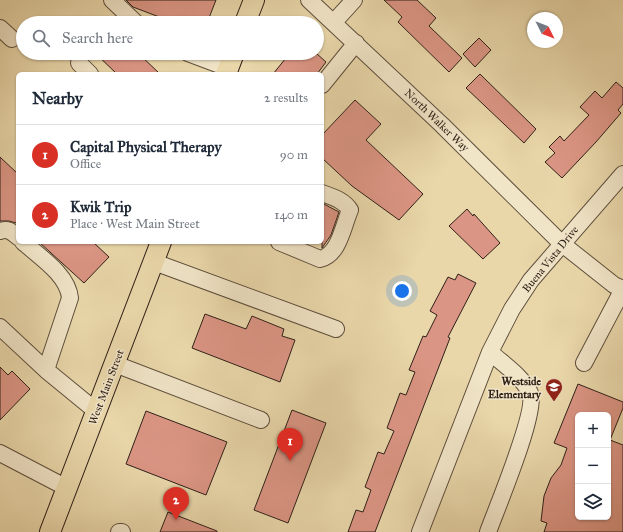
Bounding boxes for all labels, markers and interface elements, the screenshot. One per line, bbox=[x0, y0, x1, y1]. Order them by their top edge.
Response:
north arrow bbox=[527, 12, 563, 48]
search box bbox=[16, 16, 324, 60]
icon: search bbox=[30, 27, 52, 49]
text: Search here bbox=[62, 29, 133, 47]
street label: North Walker Way bbox=[402, 86, 472, 155]
text: Nearby bbox=[32, 88, 83, 109]
text: 2 results bbox=[264, 90, 308, 106]
text: Capital Physical Therapy bbox=[70, 138, 221, 156]
text: 1 bbox=[42, 147, 48, 163]
text: 90 m bbox=[280, 147, 308, 163]
text: Office bbox=[70, 156, 101, 172]
text: Kwik Trip bbox=[70, 198, 131, 216]
text: 2 bbox=[42, 207, 48, 223]
text: 140 m bbox=[274, 207, 308, 223]
text: Place · West Main Street bbox=[70, 216, 200, 232]
street label: Buena Vista Drive bbox=[520, 223, 581, 295]
your location bbox=[392, 281, 412, 301]
street label: West Main Street bbox=[86, 348, 127, 427]
place label: Westside Elementary bbox=[488, 375, 542, 402]
school or university icon: Westside Elementary bbox=[544, 377, 564, 402]
map controls bbox=[575, 412, 611, 520]
button: + bbox=[575, 412, 611, 448]
pin: 1 bbox=[277, 428, 303, 461]
button: − bbox=[575, 448, 611, 484]
button: layers bbox=[575, 484, 611, 520]
pin: 2 bbox=[163, 487, 189, 520]

